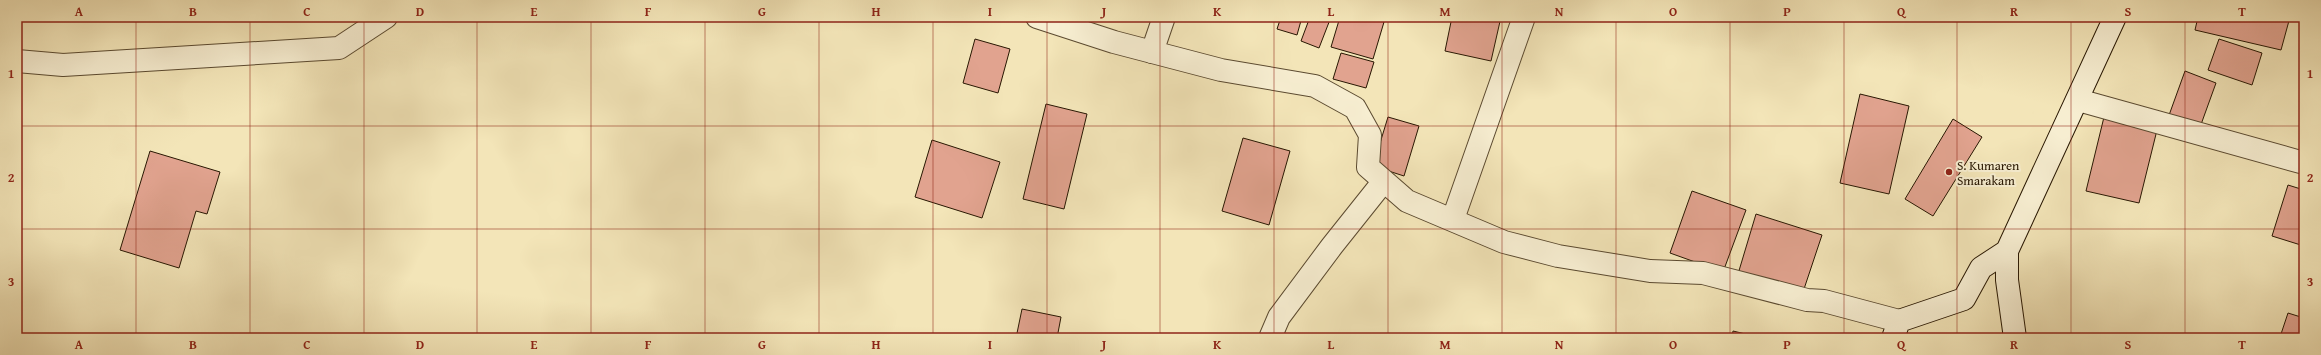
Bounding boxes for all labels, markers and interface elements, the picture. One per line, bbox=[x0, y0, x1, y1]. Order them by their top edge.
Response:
text: A bbox=[75, 2, 84, 21]
text: B bbox=[189, 2, 197, 21]
text: C bbox=[303, 2, 311, 21]
text: D bbox=[416, 2, 424, 21]
text: E bbox=[531, 2, 538, 21]
text: F bbox=[645, 2, 652, 21]
text: G bbox=[758, 2, 766, 21]
text: H bbox=[871, 2, 881, 21]
text: I bbox=[988, 2, 992, 21]
text: J bbox=[1100, 2, 1107, 21]
text: K bbox=[1213, 2, 1222, 21]
text: L bbox=[1328, 2, 1335, 21]
text: M bbox=[1439, 2, 1451, 21]
text: N bbox=[1555, 2, 1564, 21]
text: O bbox=[1669, 2, 1677, 21]
text: P bbox=[1783, 2, 1791, 21]
text: Q bbox=[1897, 2, 1907, 21]
text: R bbox=[2010, 2, 2019, 21]
text: S bbox=[2125, 2, 2132, 21]
text: T bbox=[2238, 2, 2246, 21]
text: 1 bbox=[8, 64, 14, 83]
text: 1 bbox=[2307, 64, 2313, 83]
place label: S. Kumaren Smarakam bbox=[1957, 156, 2020, 190]
marker: S. Kumaren Smarakam bbox=[1944, 167, 1954, 177]
text: 2 bbox=[8, 168, 15, 187]
text: 2 bbox=[2307, 168, 2314, 187]
text: 3 bbox=[8, 272, 14, 291]
text: 3 bbox=[2307, 272, 2313, 291]
text: A bbox=[75, 335, 84, 354]
text: B bbox=[189, 335, 197, 354]
text: C bbox=[303, 335, 311, 354]
text: D bbox=[416, 335, 424, 354]
text: E bbox=[531, 335, 538, 354]
text: F bbox=[645, 335, 652, 354]
text: G bbox=[758, 335, 766, 354]
text: H bbox=[871, 335, 881, 354]
text: I bbox=[988, 335, 992, 354]
text: J bbox=[1100, 335, 1107, 354]
text: K bbox=[1213, 335, 1222, 354]
text: L bbox=[1328, 335, 1335, 354]
text: M bbox=[1439, 335, 1451, 354]
text: N bbox=[1555, 335, 1564, 354]
text: O bbox=[1669, 335, 1677, 354]
text: P bbox=[1783, 335, 1791, 354]
text: Q bbox=[1897, 335, 1907, 354]
text: R bbox=[2010, 335, 2019, 354]
text: S bbox=[2125, 335, 2132, 354]
text: T bbox=[2238, 335, 2246, 354]

